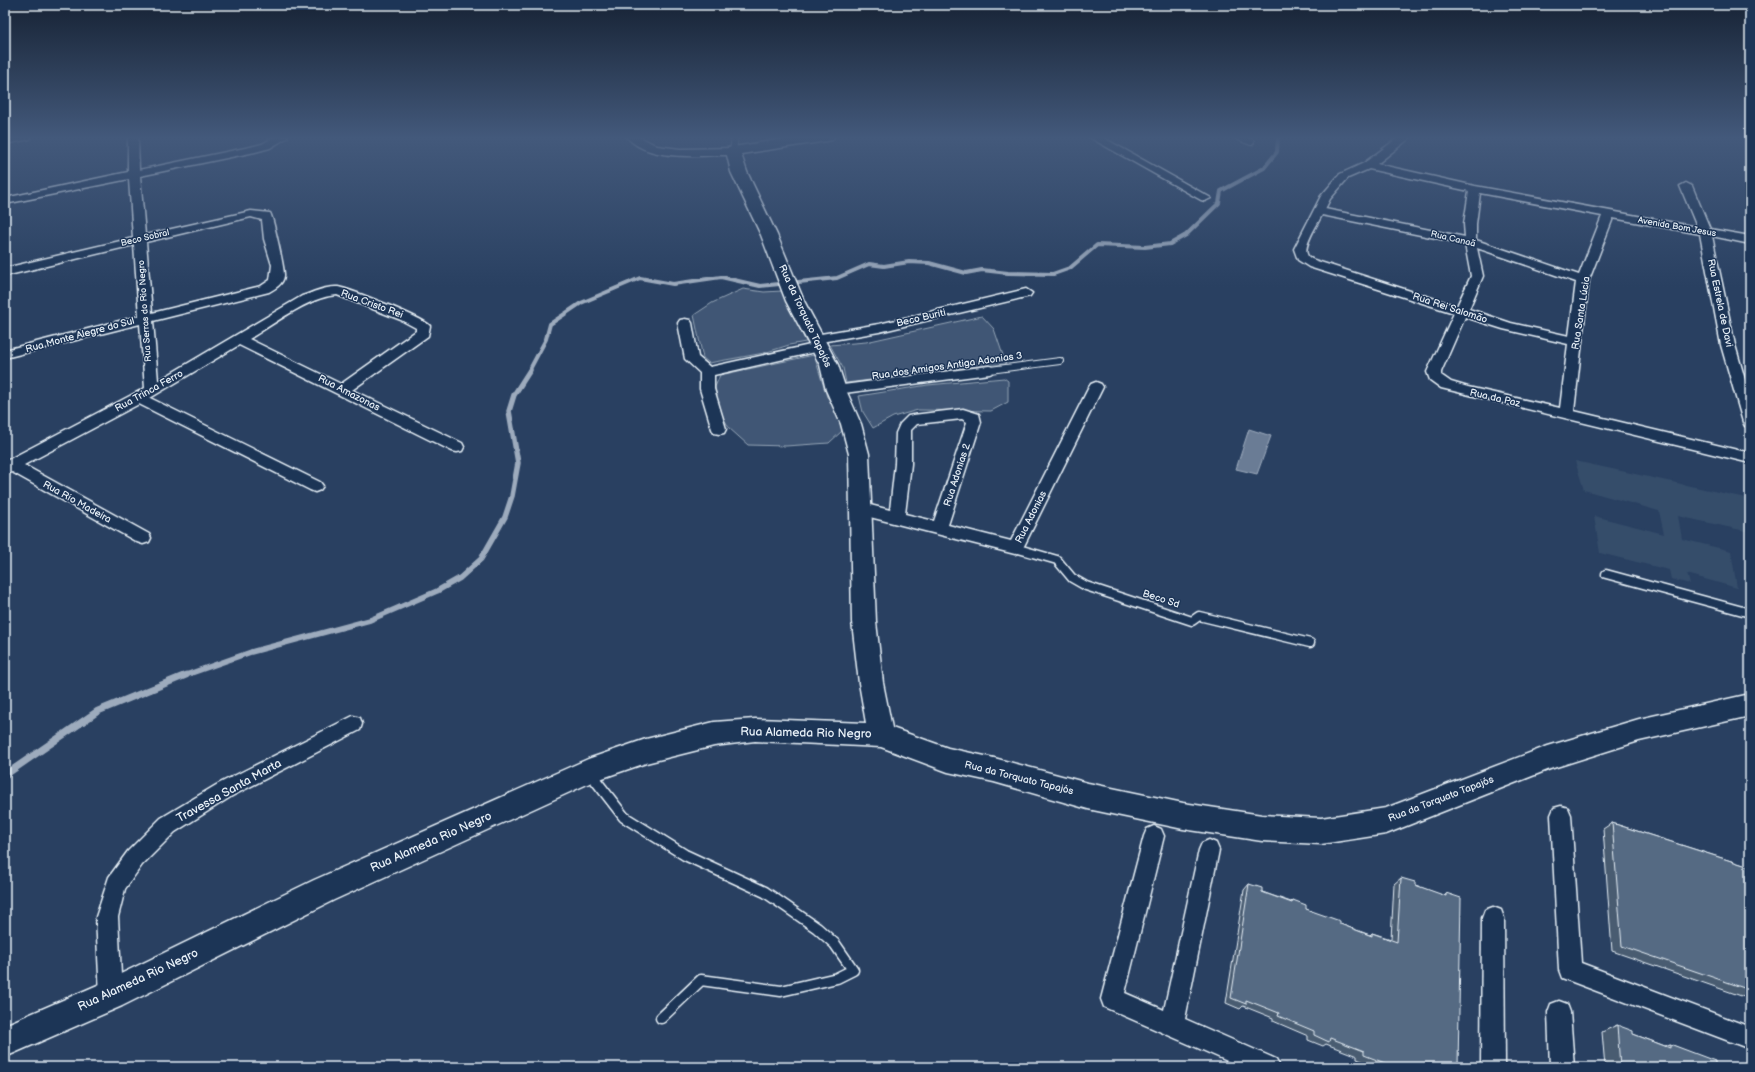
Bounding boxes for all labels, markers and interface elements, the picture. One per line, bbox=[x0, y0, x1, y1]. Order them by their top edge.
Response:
street label: Avenida Bom Jesus bbox=[1637, 215, 1717, 239]
street label: Beco Sobral bbox=[120, 227, 170, 249]
street label: Rua Canaã bbox=[1429, 228, 1477, 250]
street label: Rua Estrela de Davi bbox=[1705, 258, 1735, 348]
street label: Rua Serras do Rio Negro bbox=[136, 260, 154, 362]
street label: Rua da Torquato Tapajós bbox=[776, 263, 834, 369]
street label: Rua Santa Lúcia bbox=[1569, 275, 1593, 350]
street label: Rua Cristo Rei bbox=[339, 287, 405, 321]
street label: Rua Rei Salomão bbox=[1411, 290, 1489, 326]
street label: Beco Buriti bbox=[895, 307, 947, 329]
street label: Rua Monte Alegre do Sul bbox=[24, 315, 136, 355]
street label: Rua dos Amigos Antiga Adonias 3 bbox=[871, 349, 1023, 383]
street label: Rua Trinca Ferro bbox=[113, 367, 185, 415]
street label: Rua Amazonas bbox=[316, 372, 382, 414]
street label: Rua da Paz bbox=[1469, 386, 1522, 410]
street label: Rua Adonias 2 bbox=[941, 442, 973, 508]
street label: Rua Rio Madeira bbox=[41, 478, 114, 526]
street label: Rua Adonias bbox=[1013, 489, 1049, 545]
street label: Beco Sd bbox=[1141, 587, 1181, 611]
street label: Rua Alameda Rio Negro bbox=[740, 724, 872, 742]
street label: Travessa Santa Marta bbox=[174, 756, 284, 826]
street label: Rua da Torquato Tapajós bbox=[963, 759, 1075, 797]
street label: Rua da Torquato Tapajós bbox=[1387, 773, 1495, 825]
street label: Rua Alameda Rio Negro bbox=[368, 808, 494, 876]
street label: Rua Alameda Rio Negro bbox=[75, 945, 201, 1015]

